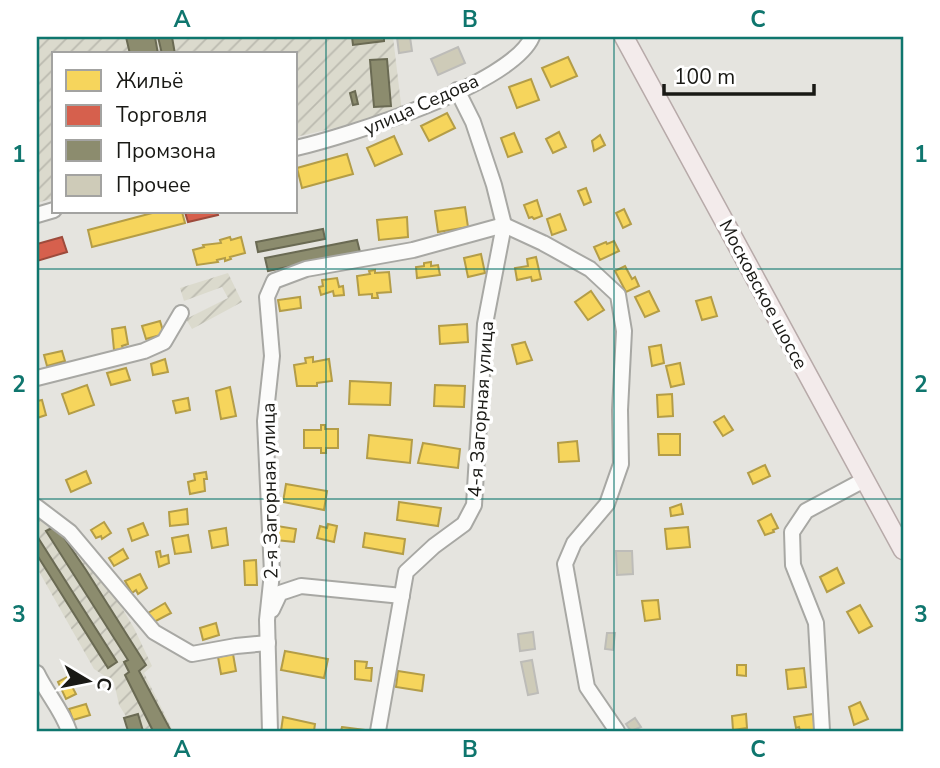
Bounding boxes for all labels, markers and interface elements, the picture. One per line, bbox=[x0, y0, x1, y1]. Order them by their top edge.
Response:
text: A bbox=[173, 4, 191, 35]
text: B bbox=[462, 4, 478, 35]
text: C bbox=[750, 4, 766, 35]
legend bbox=[52, 52, 298, 214]
scale bar bbox=[664, 52, 814, 96]
text: 100 m bbox=[674, 63, 735, 91]
text: Жильё bbox=[116, 67, 183, 95]
street label: улица Седова bbox=[360, 68, 483, 142]
text: Торговля bbox=[116, 101, 207, 129]
text: Промзона bbox=[116, 137, 216, 165]
text: 1 bbox=[12, 139, 26, 170]
text: 1 bbox=[914, 139, 928, 170]
text: Прочее bbox=[116, 171, 191, 199]
street label: Московское шоссе bbox=[713, 215, 814, 374]
street label: 4-я Загорная улица bbox=[462, 320, 500, 498]
text: 2 bbox=[12, 369, 26, 400]
text: 2 bbox=[914, 369, 928, 400]
street label: 2-я Загорная улица bbox=[255, 402, 285, 580]
text: 3 bbox=[12, 599, 26, 630]
text: 3 bbox=[914, 599, 928, 630]
north arrow bbox=[52, 646, 122, 716]
text: С bbox=[90, 675, 118, 692]
text: A bbox=[173, 734, 191, 765]
text: B bbox=[462, 734, 478, 765]
text: C bbox=[750, 734, 766, 765]

